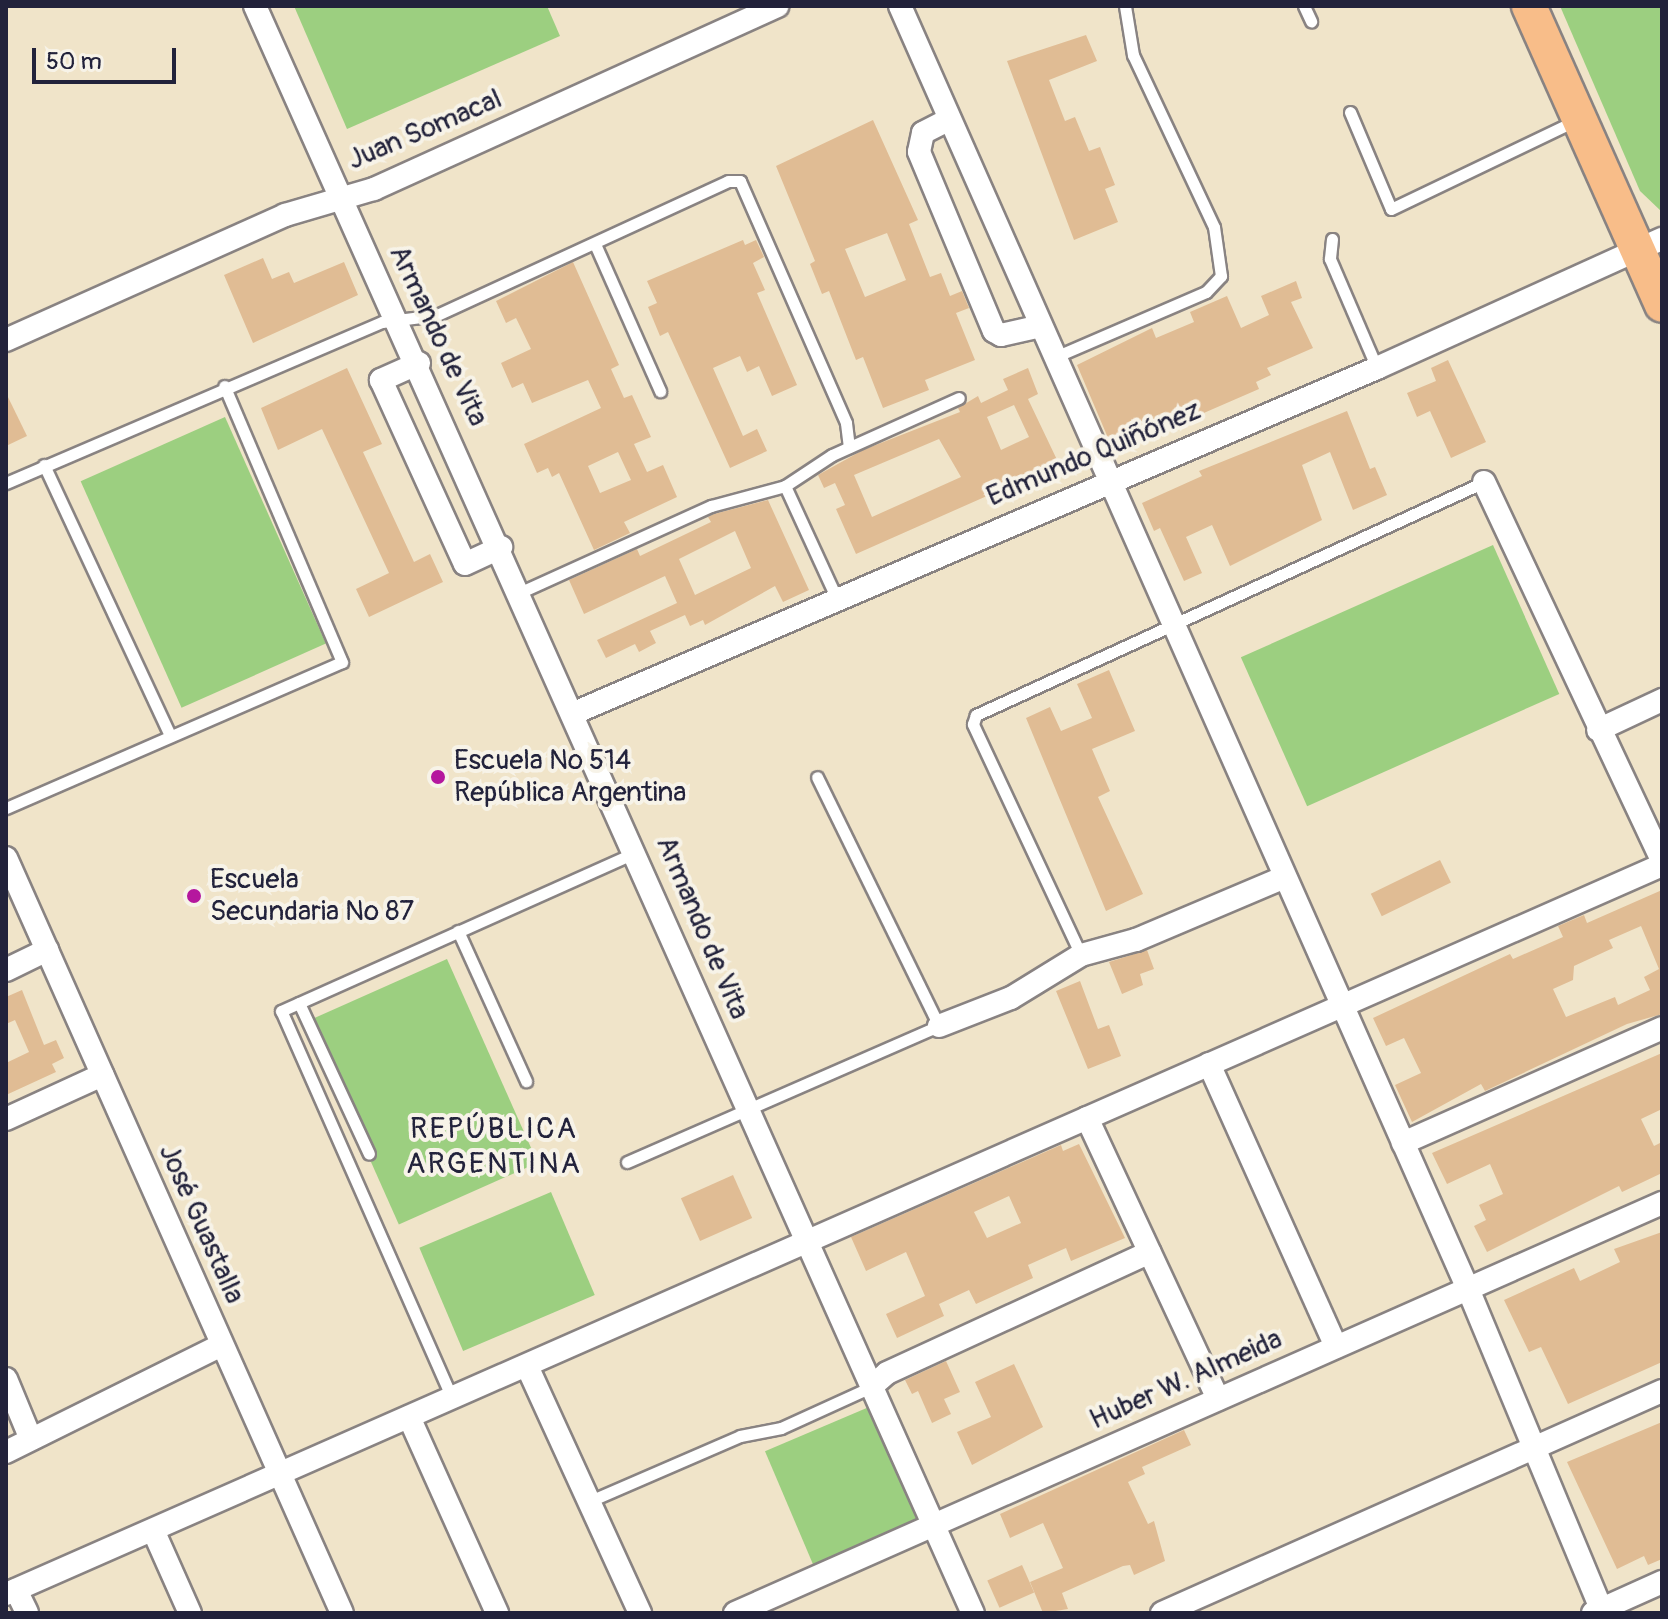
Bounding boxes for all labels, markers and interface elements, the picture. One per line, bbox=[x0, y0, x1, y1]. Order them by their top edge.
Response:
scale bar bbox=[36, 32, 180, 82]
text: 50 m bbox=[46, 47, 102, 76]
street label: Juan Somacal bbox=[343, 83, 507, 177]
street label: Armando de Vita bbox=[382, 240, 494, 432]
street label: Edmundo Quiñónez bbox=[982, 394, 1206, 514]
place label: Escuela Nº 514 República Argentina bbox=[454, 744, 686, 810]
marker: Escuela Nº 514 República Argentina bbox=[429, 768, 447, 786]
street label: Armando de Vita bbox=[648, 832, 756, 1024]
place label: Escuela Secundaria Nº 87 bbox=[210, 863, 414, 929]
marker: Escuela Secundaria Nº 87 bbox=[185, 887, 203, 905]
district label: REPÚBLICA ARGENTINA bbox=[406, 1111, 582, 1182]
street label: José Guastalla bbox=[151, 1139, 251, 1309]
street label: Huber W. Almeida bbox=[1085, 1323, 1287, 1437]

